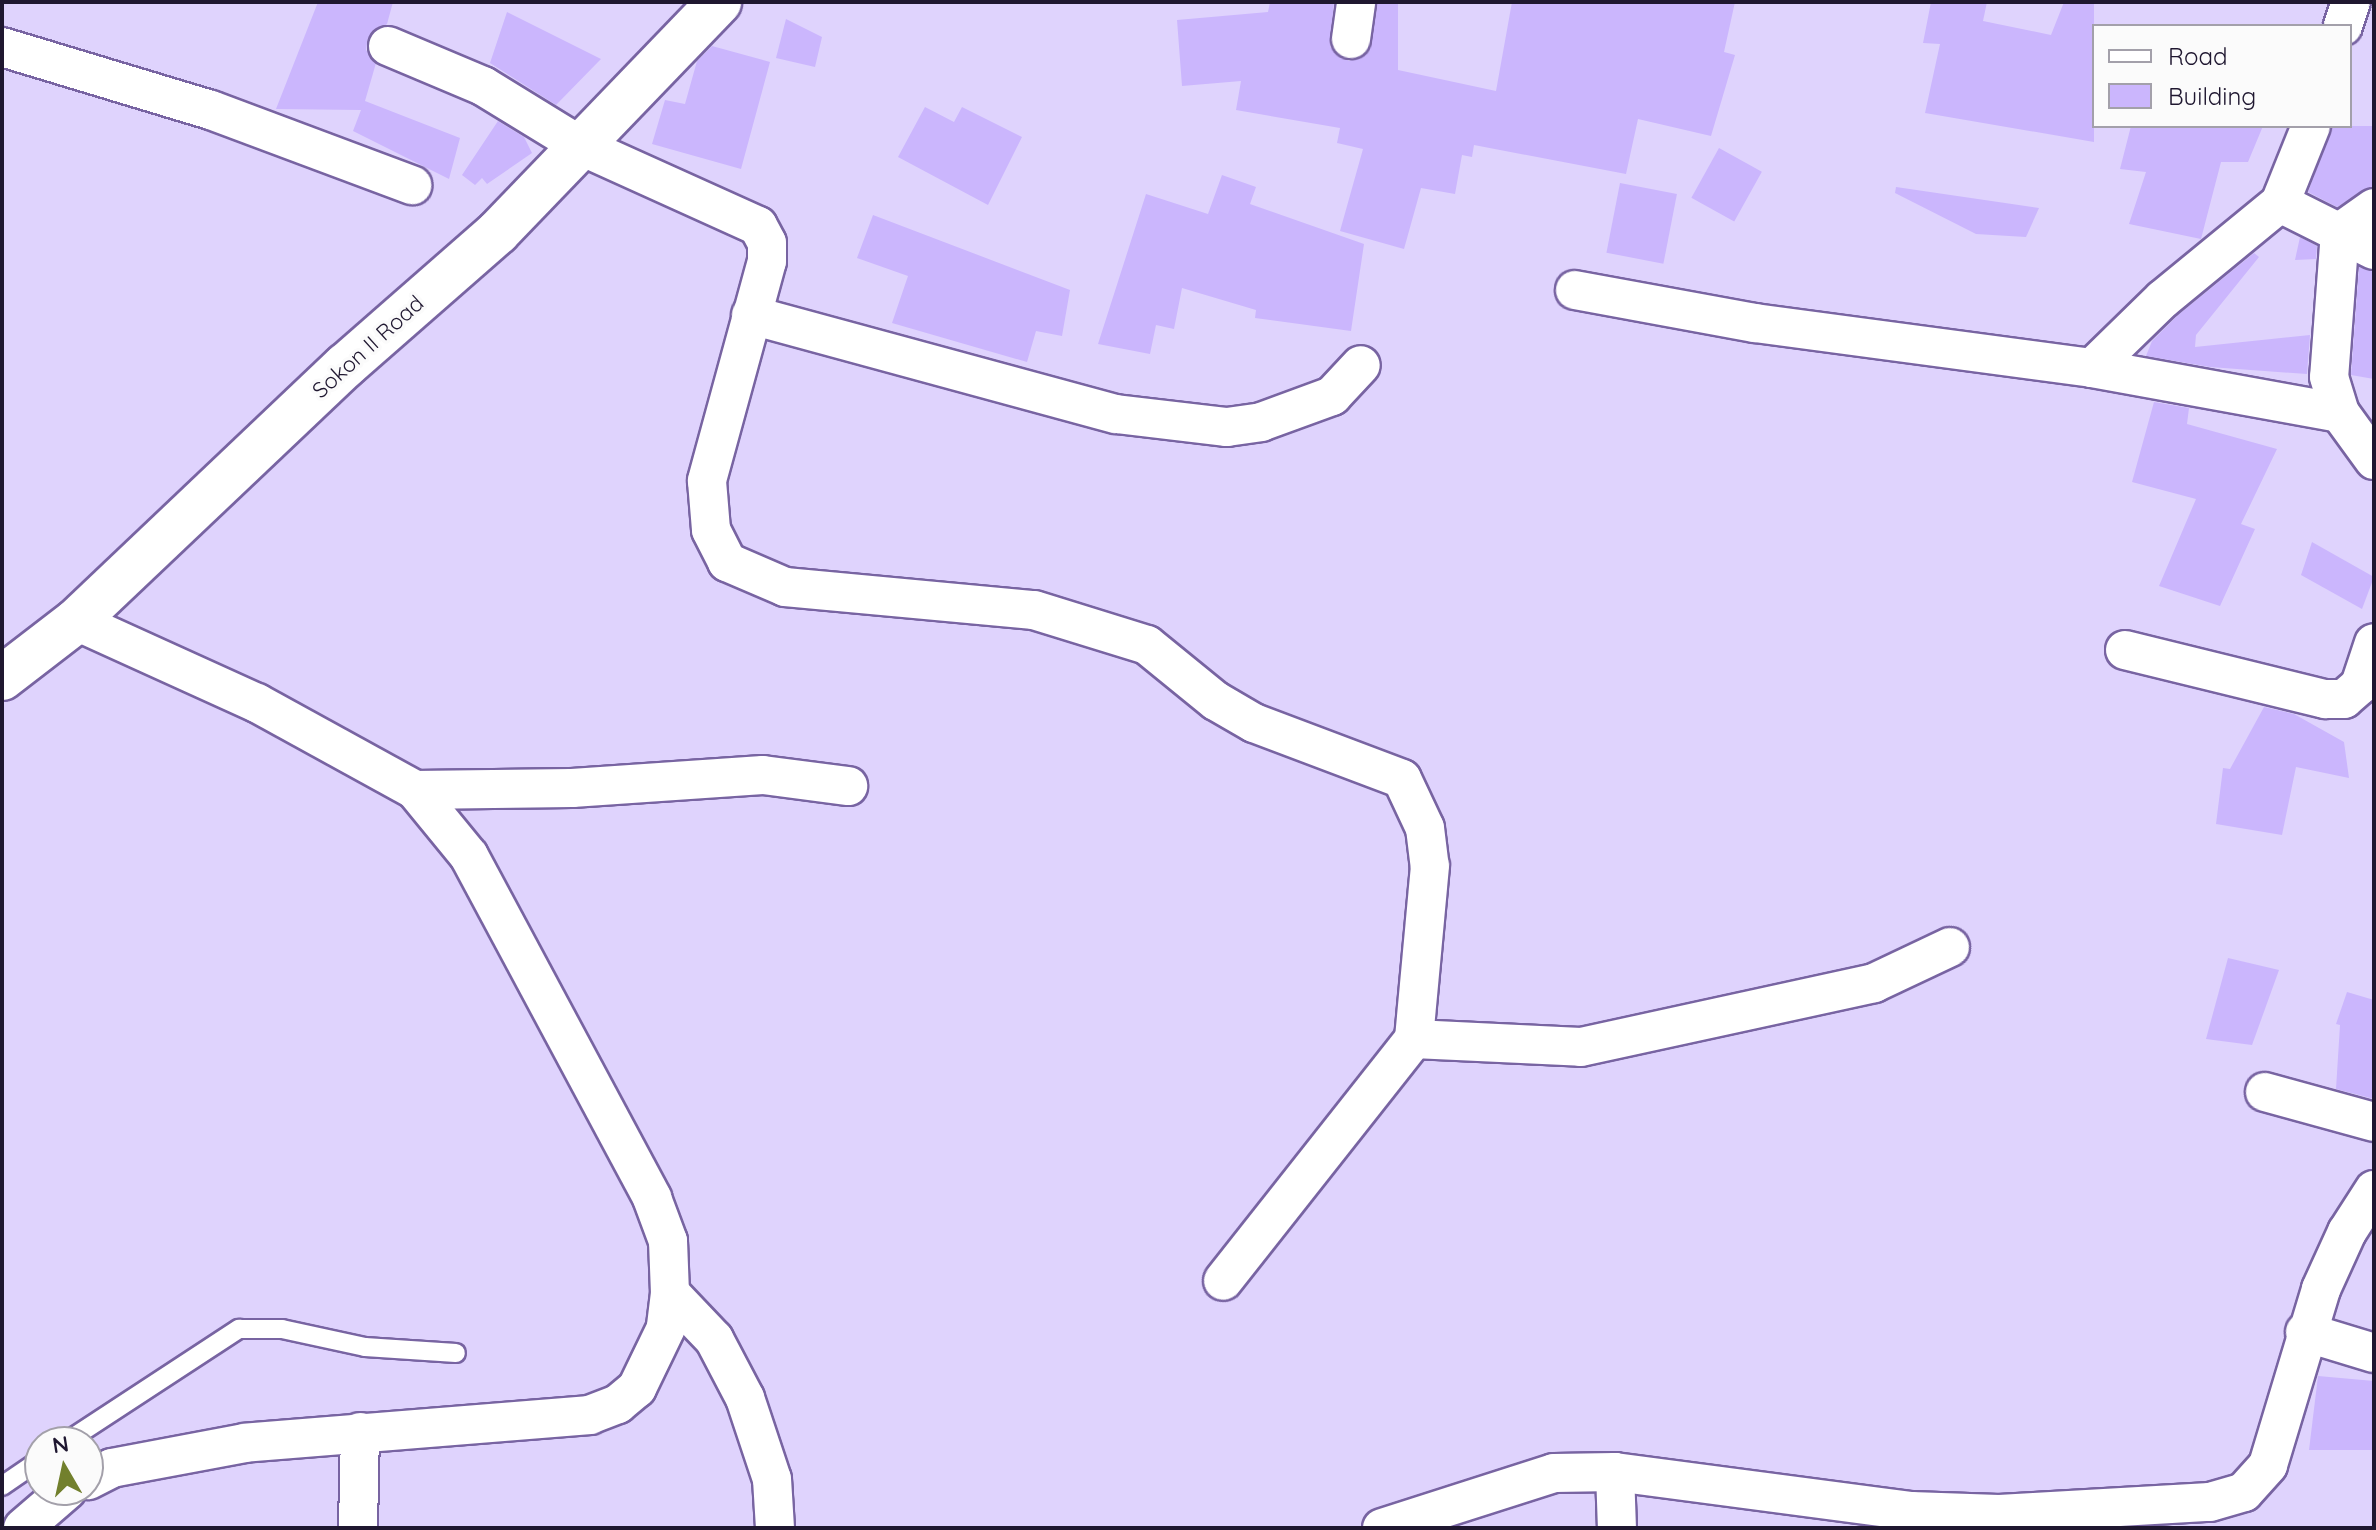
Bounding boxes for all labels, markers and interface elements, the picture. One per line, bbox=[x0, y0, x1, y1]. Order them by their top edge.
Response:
legend bbox=[2092, 24, 2352, 128]
text: Road bbox=[2168, 41, 2228, 71]
text: Building bbox=[2168, 81, 2256, 111]
street label: Sokon II Road bbox=[307, 290, 429, 404]
north arrow bbox=[24, 1426, 104, 1506]
text: N bbox=[50, 1429, 71, 1459]

